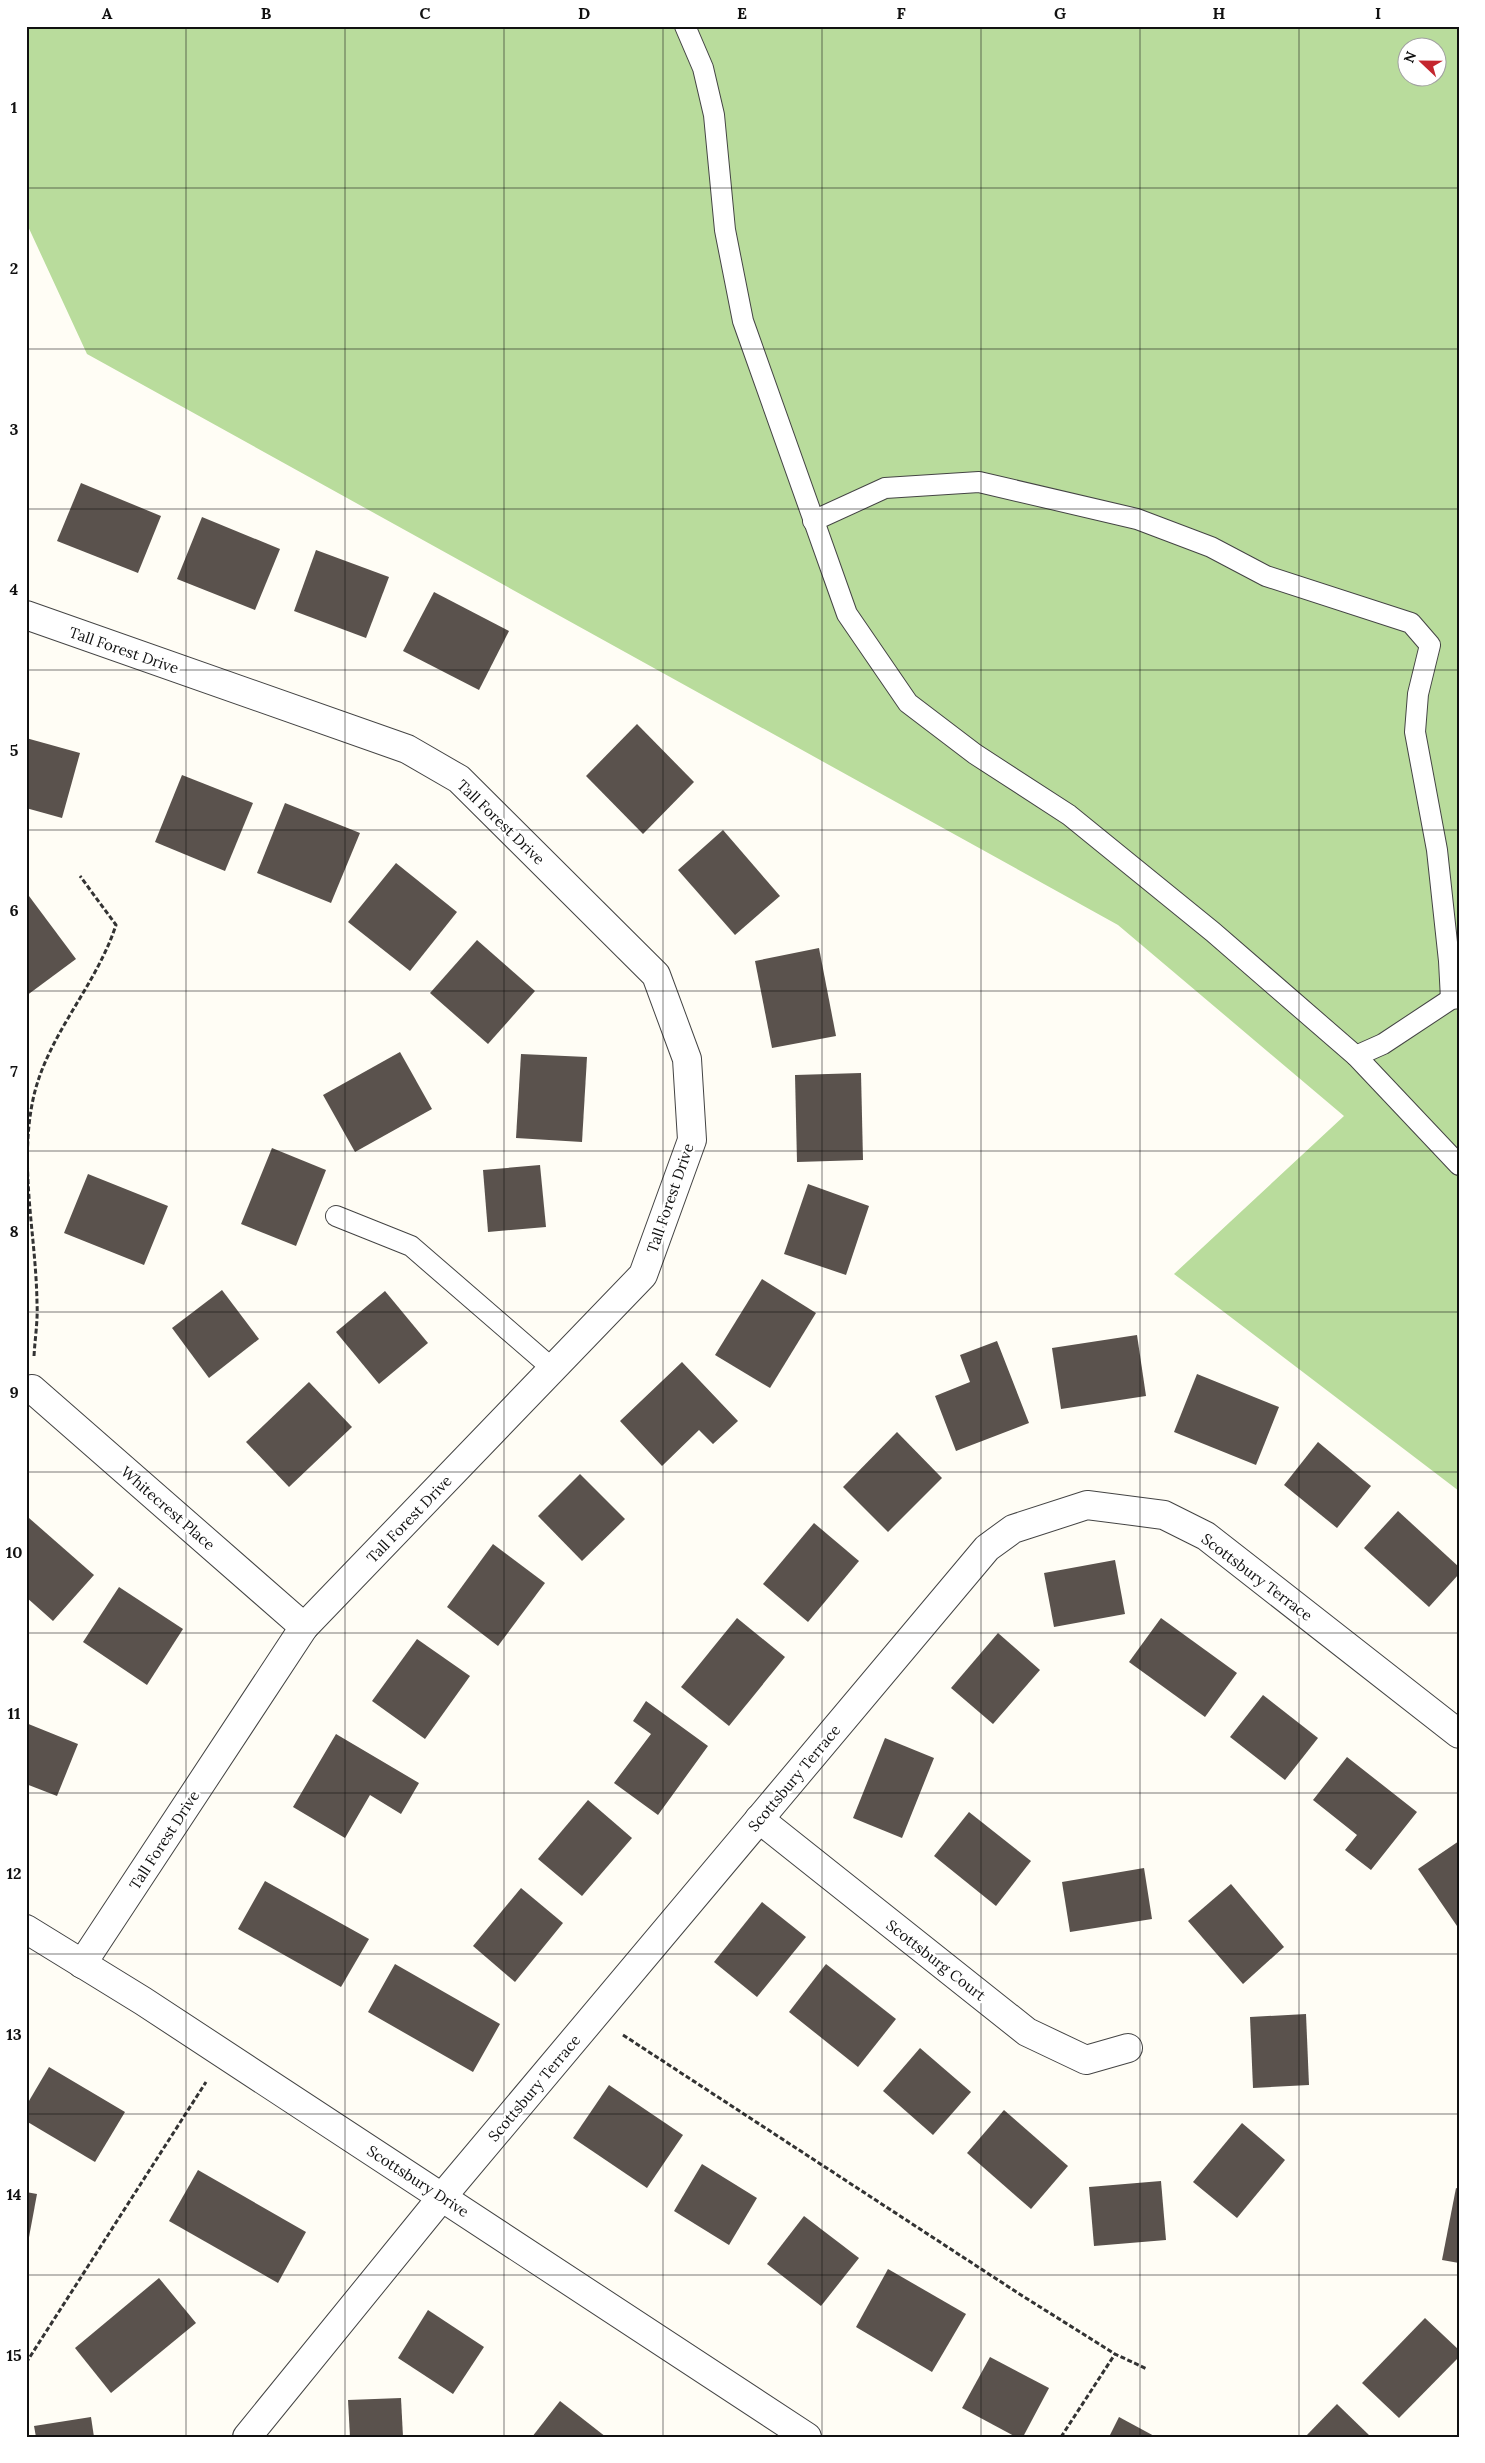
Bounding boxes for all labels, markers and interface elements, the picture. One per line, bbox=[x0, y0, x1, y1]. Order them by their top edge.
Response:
text: A bbox=[102, 3, 113, 23]
text: B bbox=[261, 3, 272, 23]
text: C bbox=[419, 3, 431, 23]
text: D bbox=[578, 3, 590, 23]
text: E bbox=[737, 3, 747, 23]
text: F bbox=[896, 3, 906, 23]
text: G bbox=[1054, 3, 1066, 23]
text: H bbox=[1213, 3, 1226, 23]
text: I bbox=[1375, 3, 1381, 23]
north arrow bbox=[1398, 38, 1448, 88]
text: N bbox=[1400, 49, 1420, 66]
text: 1 bbox=[11, 97, 17, 117]
text: 2 bbox=[10, 258, 18, 278]
text: 3 bbox=[10, 419, 19, 439]
text: 4 bbox=[10, 579, 19, 599]
street label: Tall Forest Drive bbox=[67, 622, 181, 678]
text: 5 bbox=[10, 740, 19, 760]
street label: Tall Forest Drive bbox=[453, 775, 549, 869]
text: 6 bbox=[9, 900, 19, 920]
text: 7 bbox=[10, 1061, 18, 1081]
street label: Tall Forest Drive bbox=[642, 1141, 698, 1255]
text: 8 bbox=[9, 1221, 19, 1241]
text: 9 bbox=[9, 1382, 19, 1402]
street label: Whitecrest Place bbox=[117, 1462, 219, 1554]
street label: Tall Forest Drive bbox=[362, 1471, 456, 1567]
street label: Scottsbury Terrace bbox=[1198, 1529, 1316, 1625]
text: 10 bbox=[6, 1542, 22, 1562]
text: 11 bbox=[8, 1703, 21, 1723]
street label: Scottsbury Terrace bbox=[744, 1721, 844, 1835]
street label: Tall Forest Drive bbox=[125, 1787, 203, 1893]
text: 12 bbox=[6, 1863, 22, 1883]
street label: Scottsburg Court bbox=[883, 1915, 990, 2005]
text: 13 bbox=[6, 2024, 22, 2044]
street label: Scottsbury Terrace bbox=[484, 2031, 584, 2145]
street label: Scottsbury Drive bbox=[363, 2141, 473, 2221]
text: 14 bbox=[6, 2184, 22, 2204]
text: 15 bbox=[6, 2345, 22, 2365]

